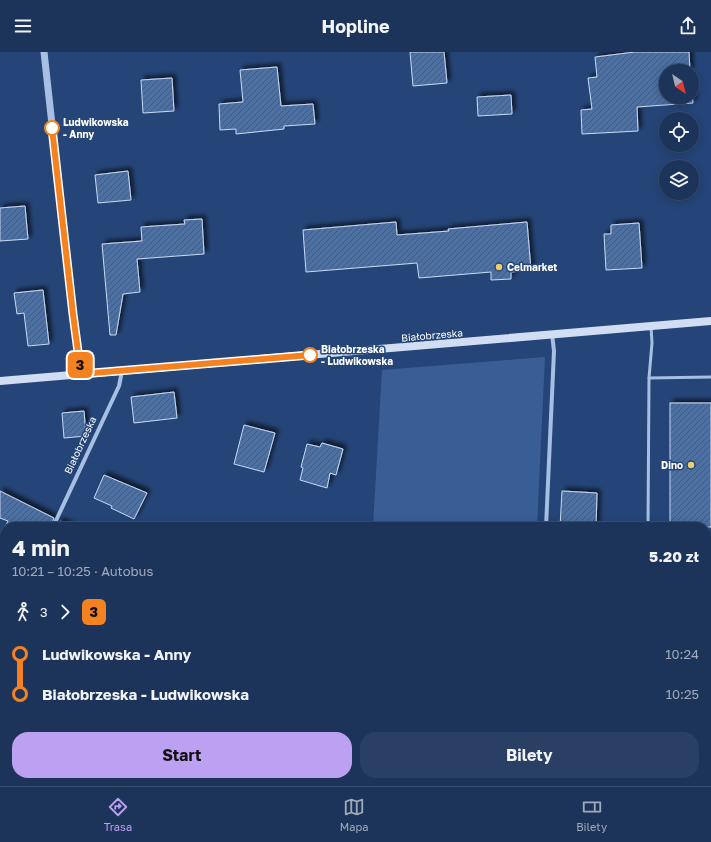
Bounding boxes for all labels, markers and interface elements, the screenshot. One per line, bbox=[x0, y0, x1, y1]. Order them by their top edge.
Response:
icon: menu bbox=[12, 15, 34, 37]
text: Hopline bbox=[321, 15, 390, 37]
icon: share bbox=[677, 15, 699, 37]
north arrow bbox=[659, 64, 699, 104]
map controls bbox=[659, 64, 699, 200]
button: locate bbox=[659, 112, 699, 152]
place label: Ludwikowska - Anny bbox=[63, 116, 129, 140]
marker: Ludwikowska - Anny bbox=[44, 120, 60, 136]
button: layers bbox=[659, 160, 699, 200]
place label: Celmarket bbox=[507, 261, 557, 273]
marker: Celmarket bbox=[494, 262, 504, 272]
street label: Białobrzeska bbox=[401, 326, 463, 344]
place label: Białobrzeska - Ludwikowska bbox=[321, 343, 393, 367]
marker: Białobrzeska - Ludwikowska bbox=[302, 347, 318, 363]
line badge: 3 bbox=[67, 352, 93, 378]
text: 3 bbox=[76, 356, 84, 373]
street label: Białobrzeska bbox=[61, 414, 99, 476]
place label: Dino bbox=[661, 459, 683, 471]
marker: Dino bbox=[686, 460, 696, 470]
text: 4 min bbox=[12, 534, 70, 561]
text: 5.20 zł bbox=[649, 547, 699, 565]
text: 10:21 – 10:25 · Autobus bbox=[12, 563, 153, 579]
icon: walk bbox=[12, 601, 34, 623]
icon: forward bbox=[54, 601, 76, 623]
text: 3 bbox=[90, 603, 98, 620]
text: 3 bbox=[40, 604, 48, 620]
text: Ludwikowska - Anny bbox=[42, 645, 191, 663]
text: 10:24 bbox=[665, 646, 699, 662]
text: Białobrzeska - Ludwikowska bbox=[42, 685, 249, 703]
text: 10:25 bbox=[666, 686, 699, 702]
button: Start bbox=[12, 732, 352, 778]
button: Bilety bbox=[360, 732, 699, 778]
tab: Trasa bbox=[104, 796, 132, 833]
tab: Mapa bbox=[340, 796, 369, 833]
tab: Bilety bbox=[576, 796, 607, 833]

